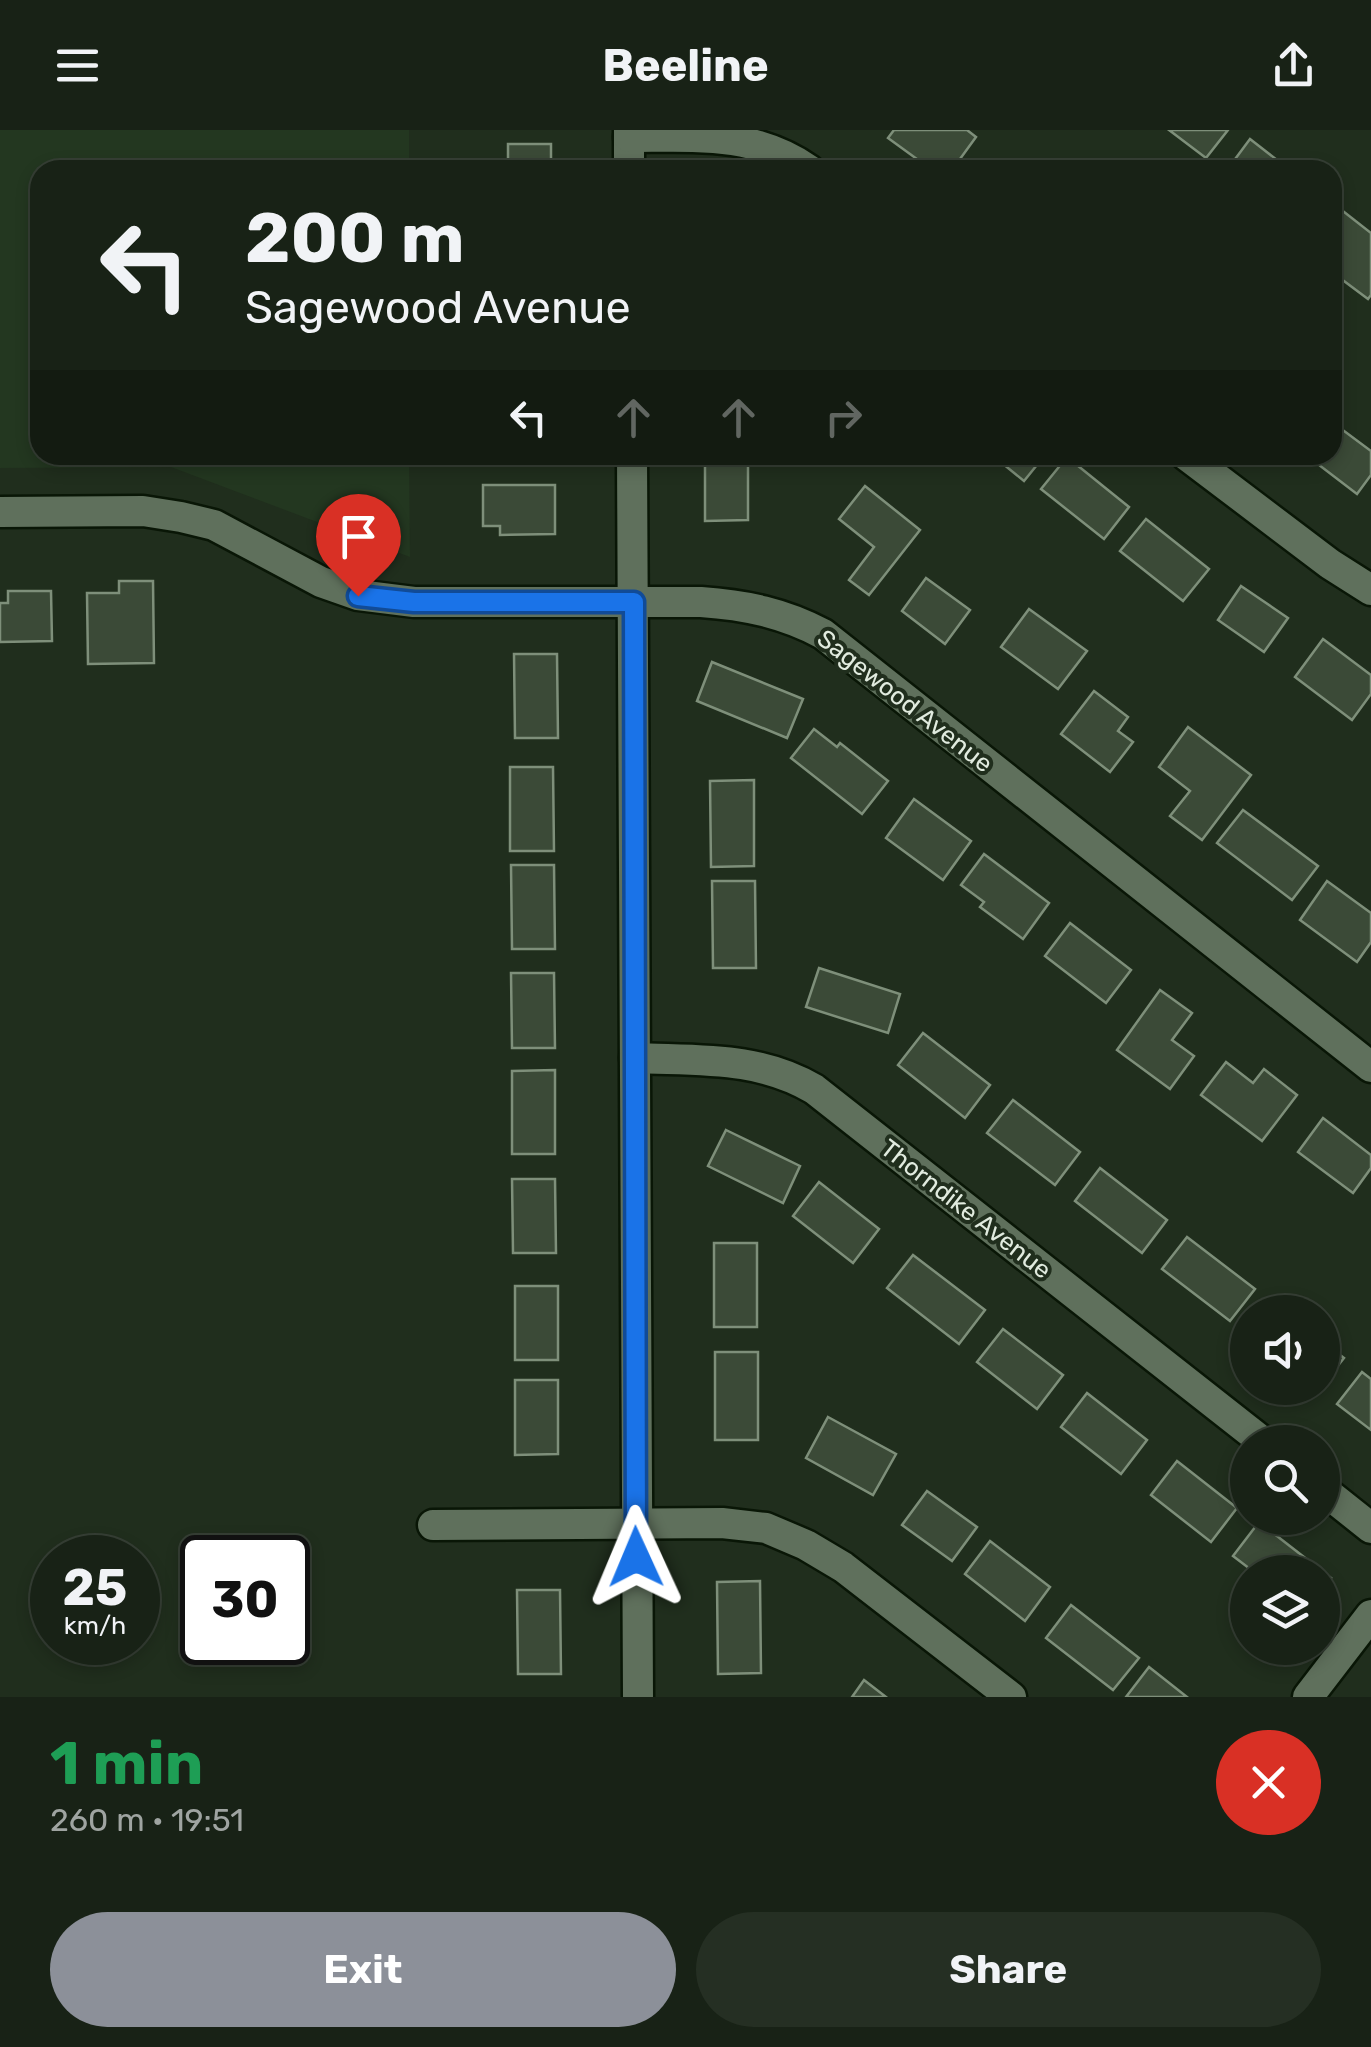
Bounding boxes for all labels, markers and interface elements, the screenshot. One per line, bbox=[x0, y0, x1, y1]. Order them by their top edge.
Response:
icon: menu bbox=[50, 38, 105, 93]
icon: share bbox=[1266, 38, 1321, 93]
text: Beeline bbox=[602, 39, 769, 92]
text: 200 m bbox=[245, 197, 465, 280]
icon: left bbox=[80, 200, 210, 330]
text: Sagewood Avenue bbox=[245, 281, 631, 334]
icon: left bbox=[501, 390, 556, 445]
icon: ahead bbox=[606, 390, 661, 445]
icon: ahead bbox=[711, 390, 766, 445]
icon: right bbox=[816, 390, 871, 445]
pin bbox=[316, 494, 401, 597]
icon: arrive bbox=[331, 509, 386, 564]
street label: Sagewood Avenue bbox=[812, 624, 998, 778]
street label: Thorndike Avenue bbox=[875, 1133, 1057, 1285]
map controls bbox=[1230, 1295, 1340, 1665]
button: sound bbox=[1230, 1295, 1340, 1405]
button: search bbox=[1230, 1425, 1340, 1535]
position arrow bbox=[584, 1505, 688, 1609]
speed limit sign: 30 bbox=[180, 1535, 310, 1665]
button: layers bbox=[1230, 1555, 1340, 1665]
text: 25 bbox=[63, 1558, 127, 1618]
text: km/h bbox=[64, 1611, 126, 1640]
text: 1 min bbox=[50, 1728, 203, 1799]
button: close bbox=[1216, 1730, 1321, 1835]
text: 260 m · 19:51 bbox=[50, 1801, 244, 1839]
button: Exit bbox=[50, 1912, 676, 2027]
button: Share bbox=[696, 1912, 1321, 2027]

